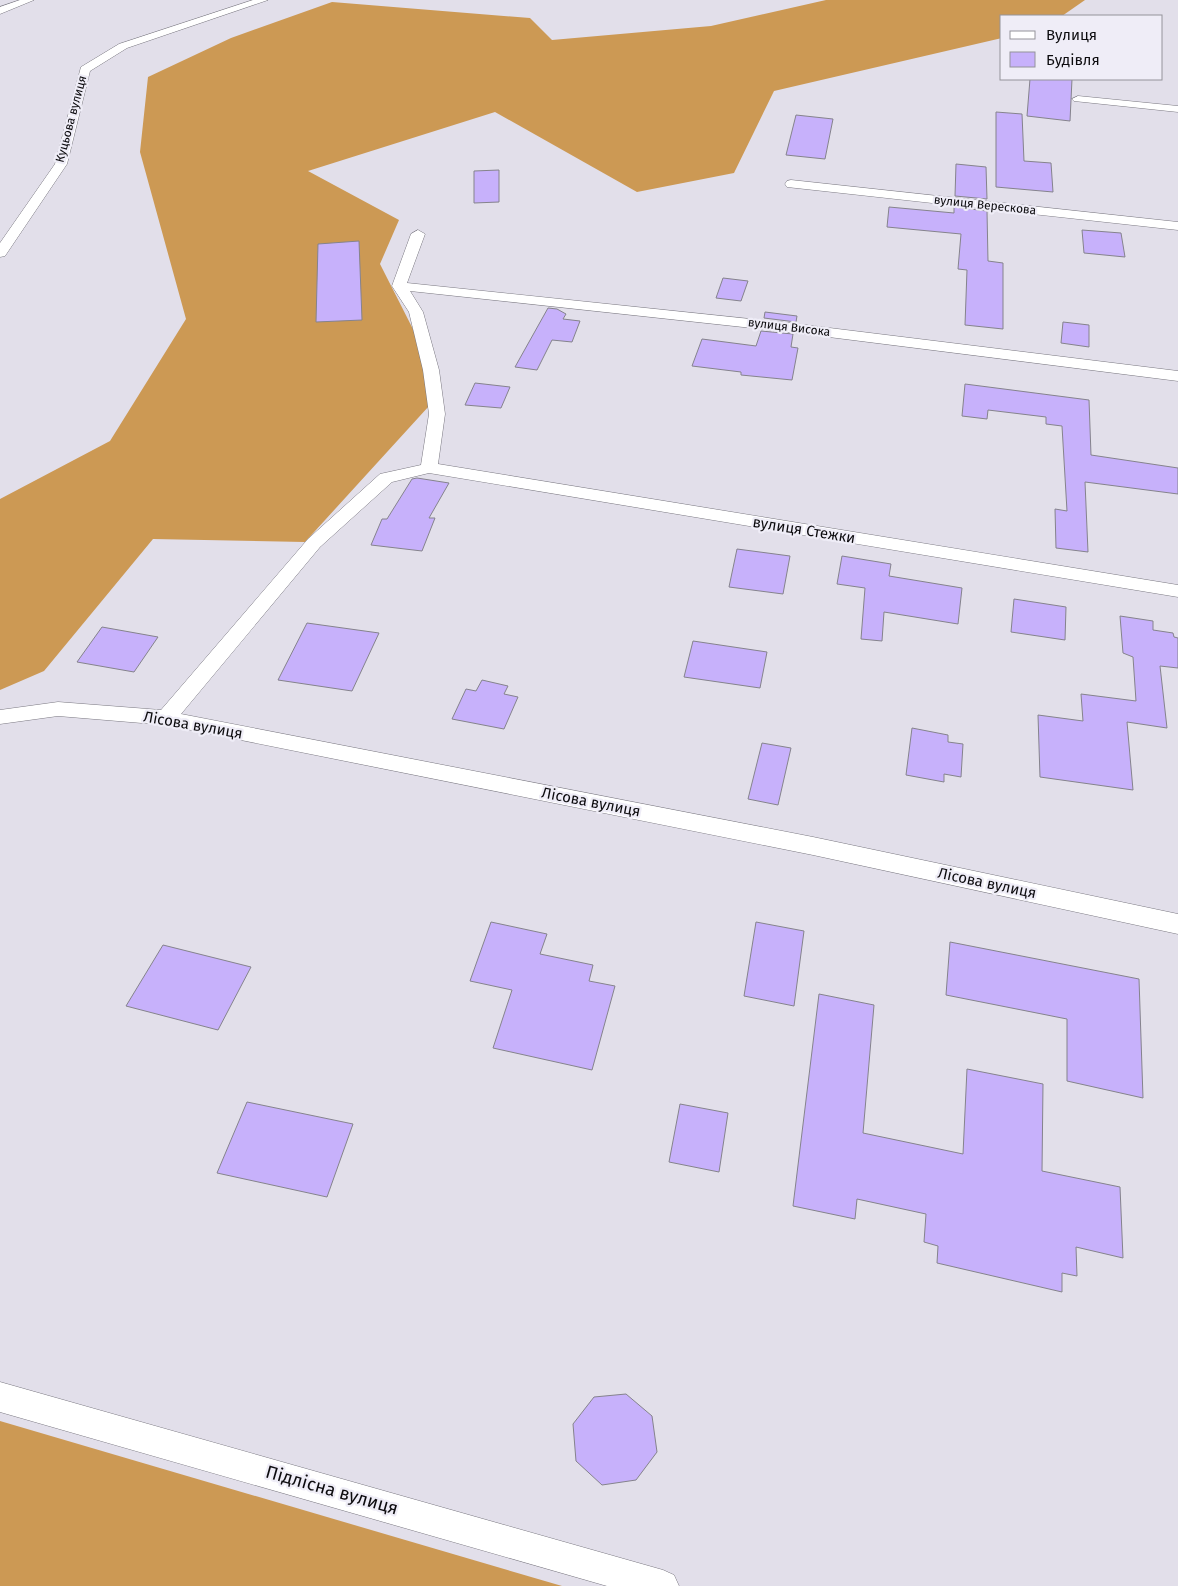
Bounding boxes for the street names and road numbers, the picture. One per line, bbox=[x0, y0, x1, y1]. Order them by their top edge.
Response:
street label: Куцьова вулиця bbox=[53, 74, 89, 164]
street label: вулиця Верескова bbox=[933, 193, 1037, 217]
street label: вулиця Висока bbox=[747, 315, 831, 339]
street label: вулиця Стежки bbox=[751, 513, 857, 547]
street label: Лісова вулиця bbox=[142, 707, 244, 743]
street label: Лісова вулиця bbox=[540, 784, 642, 820]
street label: Лісова вулиця bbox=[936, 864, 1038, 902]
street label: Підлісна вулиця bbox=[263, 1461, 401, 1519]

